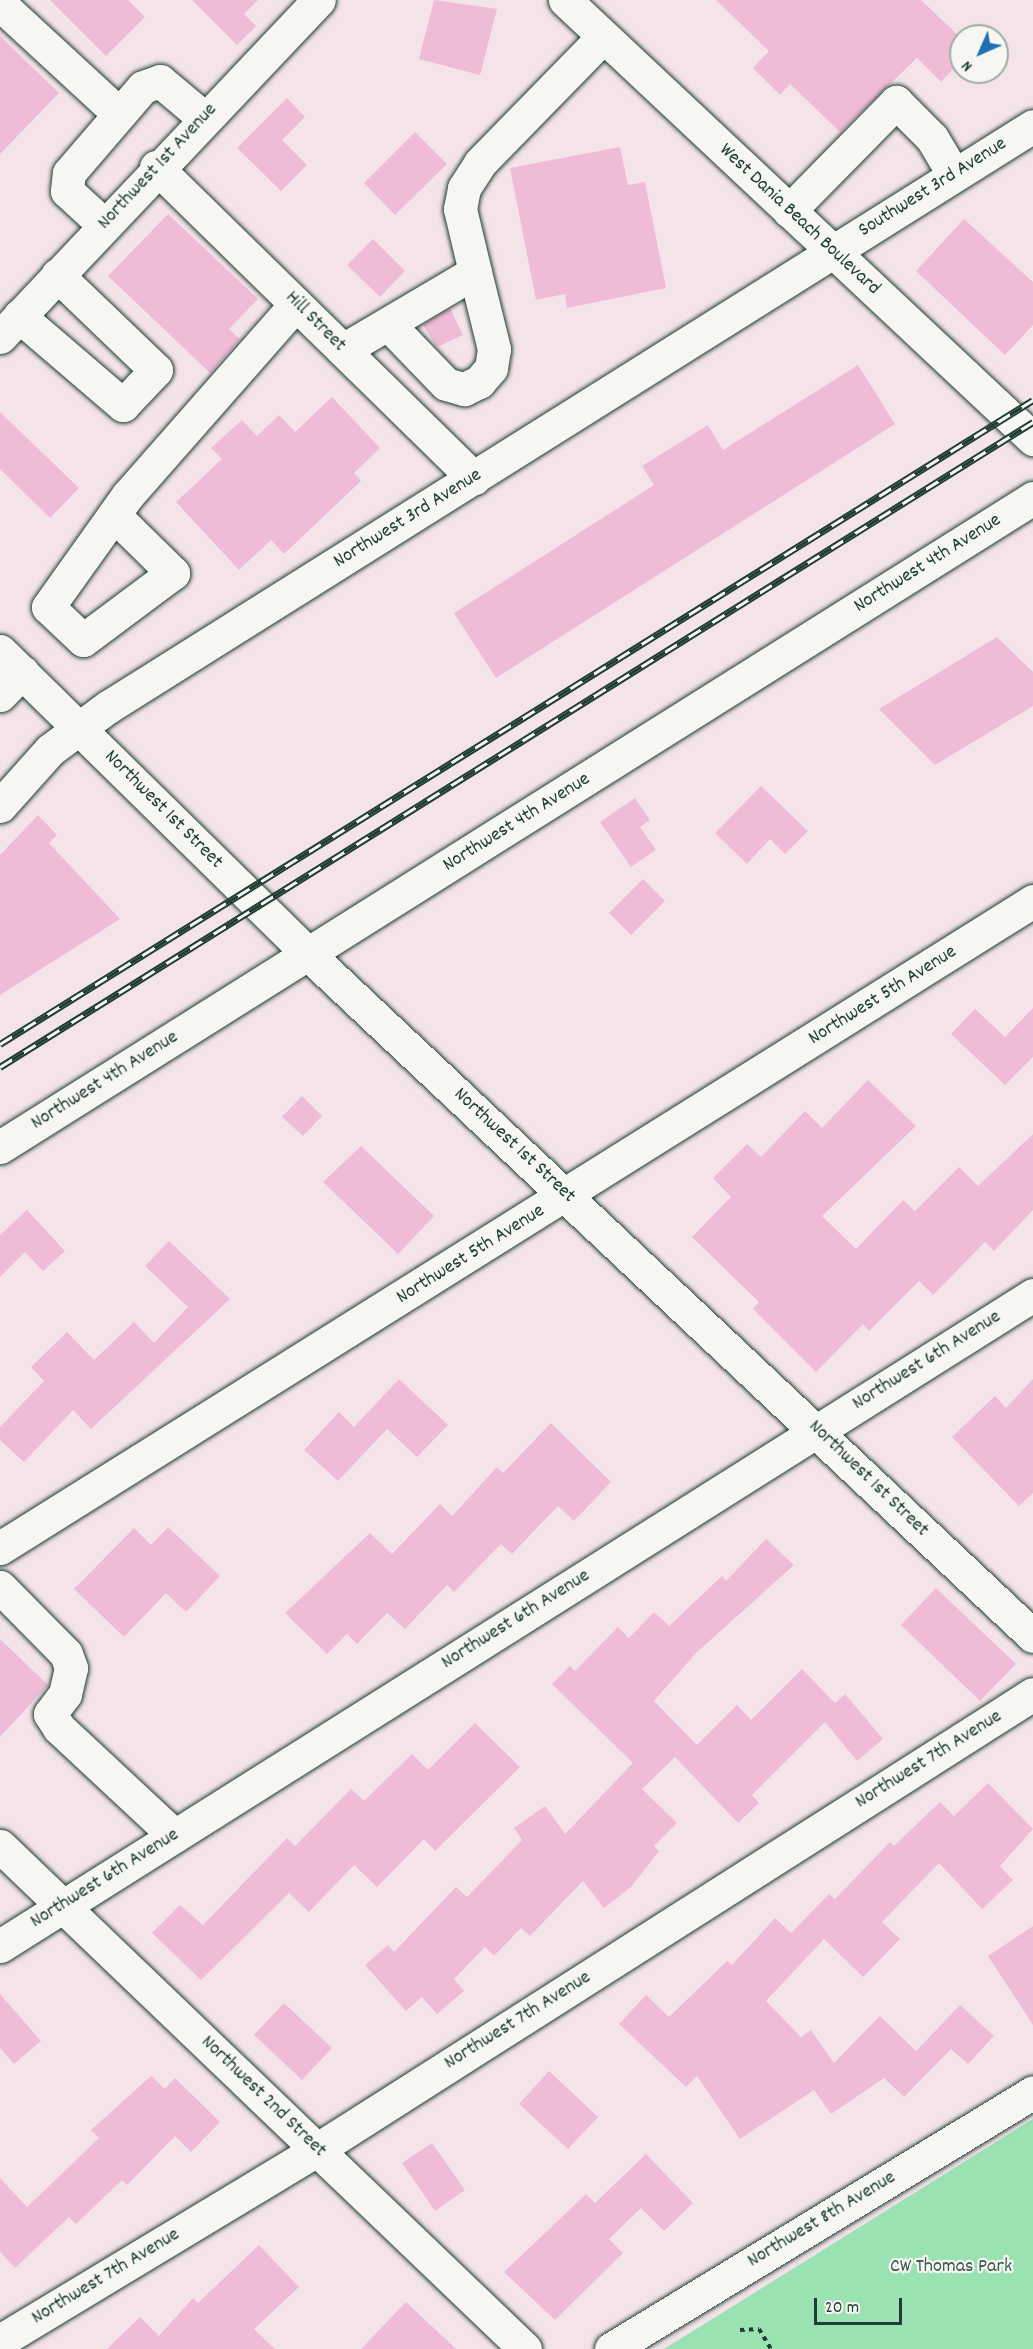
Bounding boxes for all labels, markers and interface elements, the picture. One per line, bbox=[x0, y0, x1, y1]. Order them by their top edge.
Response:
north arrow bbox=[949, 24, 1009, 84]
text: N bbox=[956, 55, 978, 77]
street label: Northwest 1st Avenue bbox=[93, 99, 223, 235]
street label: Southwest 3rd Avenue bbox=[855, 133, 1011, 243]
street label: West Dania Beach Boulevard bbox=[713, 139, 885, 301]
street label: Hill Street bbox=[279, 286, 351, 358]
street label: Northwest 3rd Avenue bbox=[330, 464, 486, 574]
street label: Northwest 4th Avenue bbox=[850, 509, 1006, 619]
street label: Northwest 1st Street bbox=[99, 746, 227, 874]
street label: Northwest 4th Avenue bbox=[439, 768, 595, 878]
street label: Northwest 5th Avenue bbox=[805, 941, 961, 1051]
street label: Northwest 4th Avenue bbox=[27, 1026, 183, 1136]
street label: Northwest 1st Street bbox=[448, 1083, 580, 1209]
street label: Northwest 5th Avenue bbox=[393, 1200, 549, 1310]
street label: Northwest 6th Avenue bbox=[848, 1306, 1006, 1416]
street label: Northwest 1st Street bbox=[803, 1415, 933, 1543]
street label: Northwest 6th Avenue bbox=[437, 1565, 595, 1675]
street label: Northwest 7th Avenue bbox=[851, 1705, 1007, 1815]
street label: Northwest 6th Avenue bbox=[26, 1824, 184, 1934]
street label: Northwest 7th Avenue bbox=[440, 1966, 596, 2076]
street label: Northwest 2nd Street bbox=[195, 2031, 331, 2163]
street label: Northwest 8th Avenue bbox=[744, 2166, 900, 2274]
street label: Northwest 7th Avenue bbox=[28, 2223, 184, 2331]
park label: CW Thomas Park bbox=[890, 2255, 1012, 2279]
scale bar bbox=[817, 2286, 906, 2324]
text: 20 m bbox=[825, 2296, 859, 2321]

